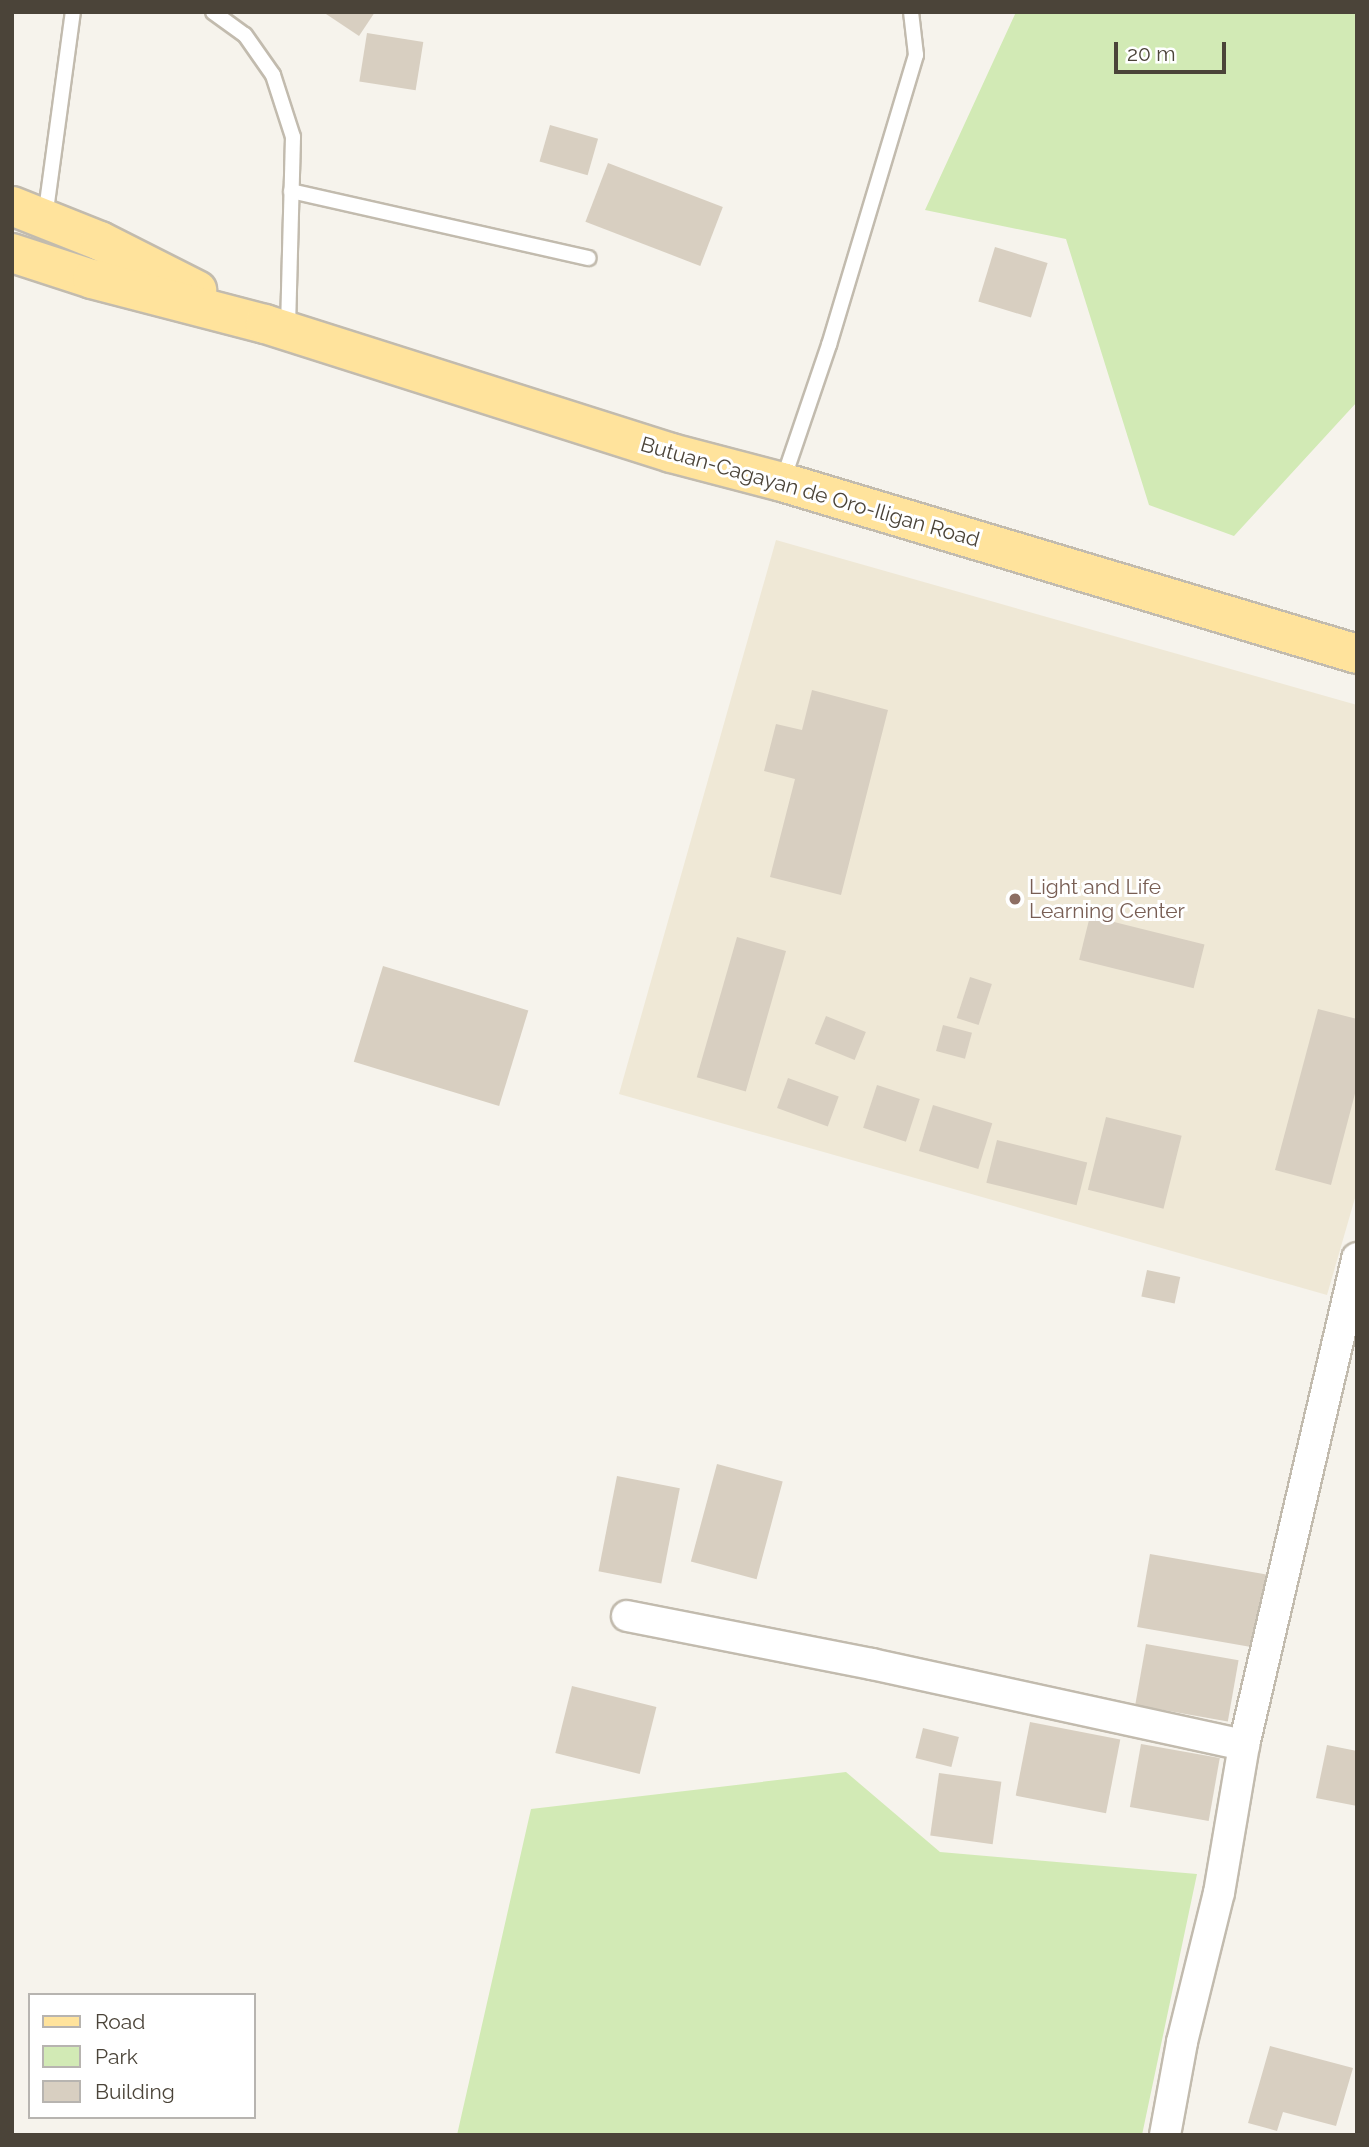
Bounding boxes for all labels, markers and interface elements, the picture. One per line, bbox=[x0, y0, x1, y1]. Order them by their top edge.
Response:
scale bar bbox=[1117, 28, 1229, 72]
text: 20 m bbox=[1127, 41, 1175, 66]
street label: Butuan-Cagayan de Oro-Iligan Road bbox=[638, 431, 982, 553]
place label: Light and Life Learning Center bbox=[1029, 874, 1185, 924]
marker: Light and Life Learning Center bbox=[1007, 891, 1023, 907]
legend bbox=[28, 1993, 256, 2119]
text: Road bbox=[95, 2009, 145, 2034]
text: Park bbox=[95, 2044, 138, 2069]
text: Building bbox=[95, 2079, 175, 2104]

